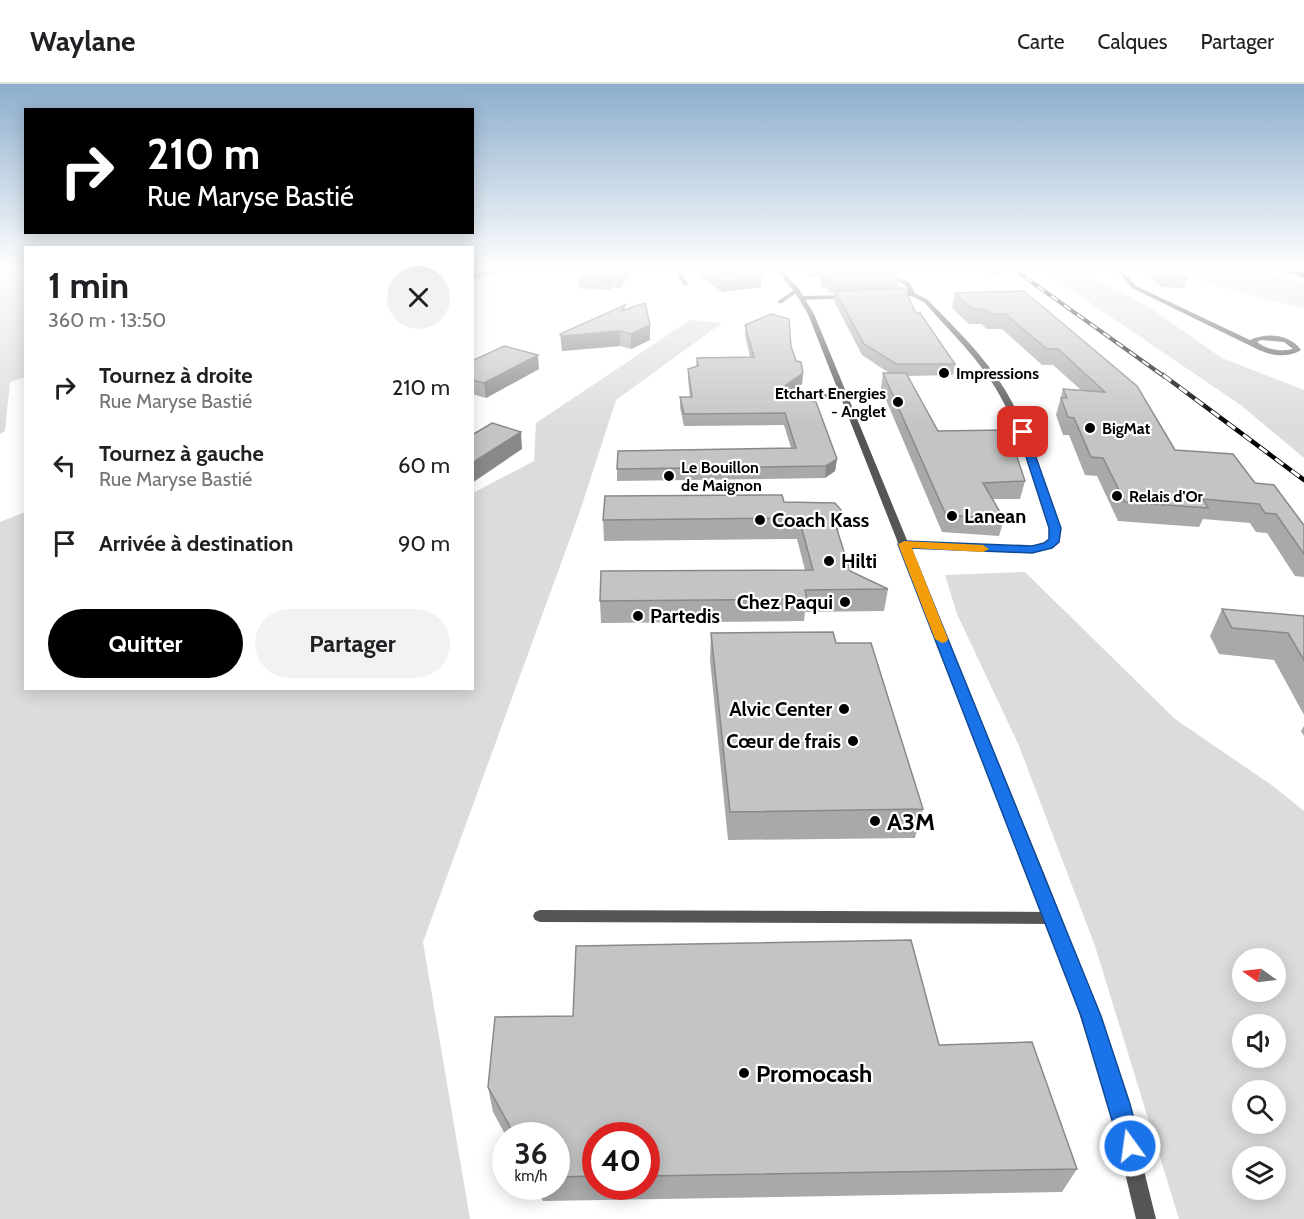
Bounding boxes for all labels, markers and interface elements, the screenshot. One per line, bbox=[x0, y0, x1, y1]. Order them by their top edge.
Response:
text: Waylane bbox=[30, 24, 136, 58]
text: Carte bbox=[1017, 29, 1065, 54]
text: Calques bbox=[1098, 29, 1168, 54]
text: Partager bbox=[1201, 29, 1274, 54]
text: 210 m bbox=[147, 128, 260, 180]
icon: right bbox=[48, 132, 126, 210]
text: Rue Maryse Bastié bbox=[147, 180, 354, 213]
text: 1 min bbox=[48, 263, 129, 307]
button: close bbox=[387, 266, 450, 329]
text: 360 m · 13:50 bbox=[48, 308, 166, 332]
text: Tournez à droite bbox=[99, 362, 253, 389]
place label: Impressions bbox=[956, 364, 1039, 383]
marker: Impressions bbox=[937, 366, 951, 380]
icon: right bbox=[48, 371, 81, 404]
text: 210 m bbox=[392, 374, 450, 401]
place label: Etchart Energies - Anglet bbox=[775, 384, 886, 421]
text: Rue Maryse Bastié bbox=[99, 389, 252, 413]
marker: Etchart Energies - Anglet bbox=[891, 395, 905, 409]
pin bbox=[997, 406, 1048, 457]
icon: arrive bbox=[1006, 415, 1039, 448]
place label: BigMat bbox=[1102, 419, 1151, 438]
marker: BigMat bbox=[1083, 421, 1097, 435]
text: Tournez à gauche bbox=[99, 440, 264, 467]
icon: left bbox=[48, 449, 81, 482]
text: 60 m bbox=[398, 452, 450, 479]
place label: Le Bouillon de Maignon bbox=[681, 458, 762, 495]
text: Rue Maryse Bastié bbox=[99, 467, 252, 491]
marker: Le Bouillon de Maignon bbox=[662, 469, 676, 483]
place label: Relais d'Or bbox=[1129, 487, 1203, 506]
marker: Relais d'Or bbox=[1110, 489, 1124, 503]
place label: Lanean bbox=[964, 504, 1026, 528]
place label: Coach Kass bbox=[772, 508, 869, 532]
marker: Lanean bbox=[945, 509, 959, 523]
marker: Coach Kass bbox=[753, 513, 767, 527]
icon: arrive bbox=[48, 527, 81, 560]
text: Arrivée à destination bbox=[99, 530, 293, 557]
text: 90 m bbox=[398, 530, 450, 557]
place label: Hilti bbox=[841, 549, 877, 573]
marker: Hilti bbox=[822, 554, 836, 568]
place label: Chez Paqui bbox=[737, 590, 833, 614]
marker: Chez Paqui bbox=[838, 595, 852, 609]
place label: Partedis bbox=[650, 604, 720, 628]
button: Quitter bbox=[48, 609, 243, 678]
button: Partager bbox=[255, 609, 450, 678]
marker: Partedis bbox=[631, 609, 645, 623]
place label: Alvic Center bbox=[729, 697, 832, 721]
marker: Alvic Center bbox=[837, 702, 851, 716]
place label: Cœur de frais bbox=[726, 729, 841, 753]
marker: Cœur de frais bbox=[846, 734, 860, 748]
place label: A3M bbox=[887, 807, 935, 836]
marker: A3M bbox=[868, 814, 882, 828]
north arrow bbox=[1232, 948, 1286, 1002]
map controls bbox=[1232, 948, 1286, 1200]
button: sound bbox=[1232, 1014, 1286, 1068]
place label: Promocash bbox=[756, 1059, 872, 1088]
marker: Promocash bbox=[737, 1066, 751, 1080]
button: search bbox=[1232, 1080, 1286, 1134]
position arrow bbox=[1098, 1114, 1162, 1178]
speed limit sign: 40 bbox=[582, 1122, 660, 1200]
text: 36 bbox=[514, 1135, 548, 1172]
button: layers bbox=[1232, 1146, 1286, 1200]
text: km/h bbox=[515, 1167, 547, 1185]

